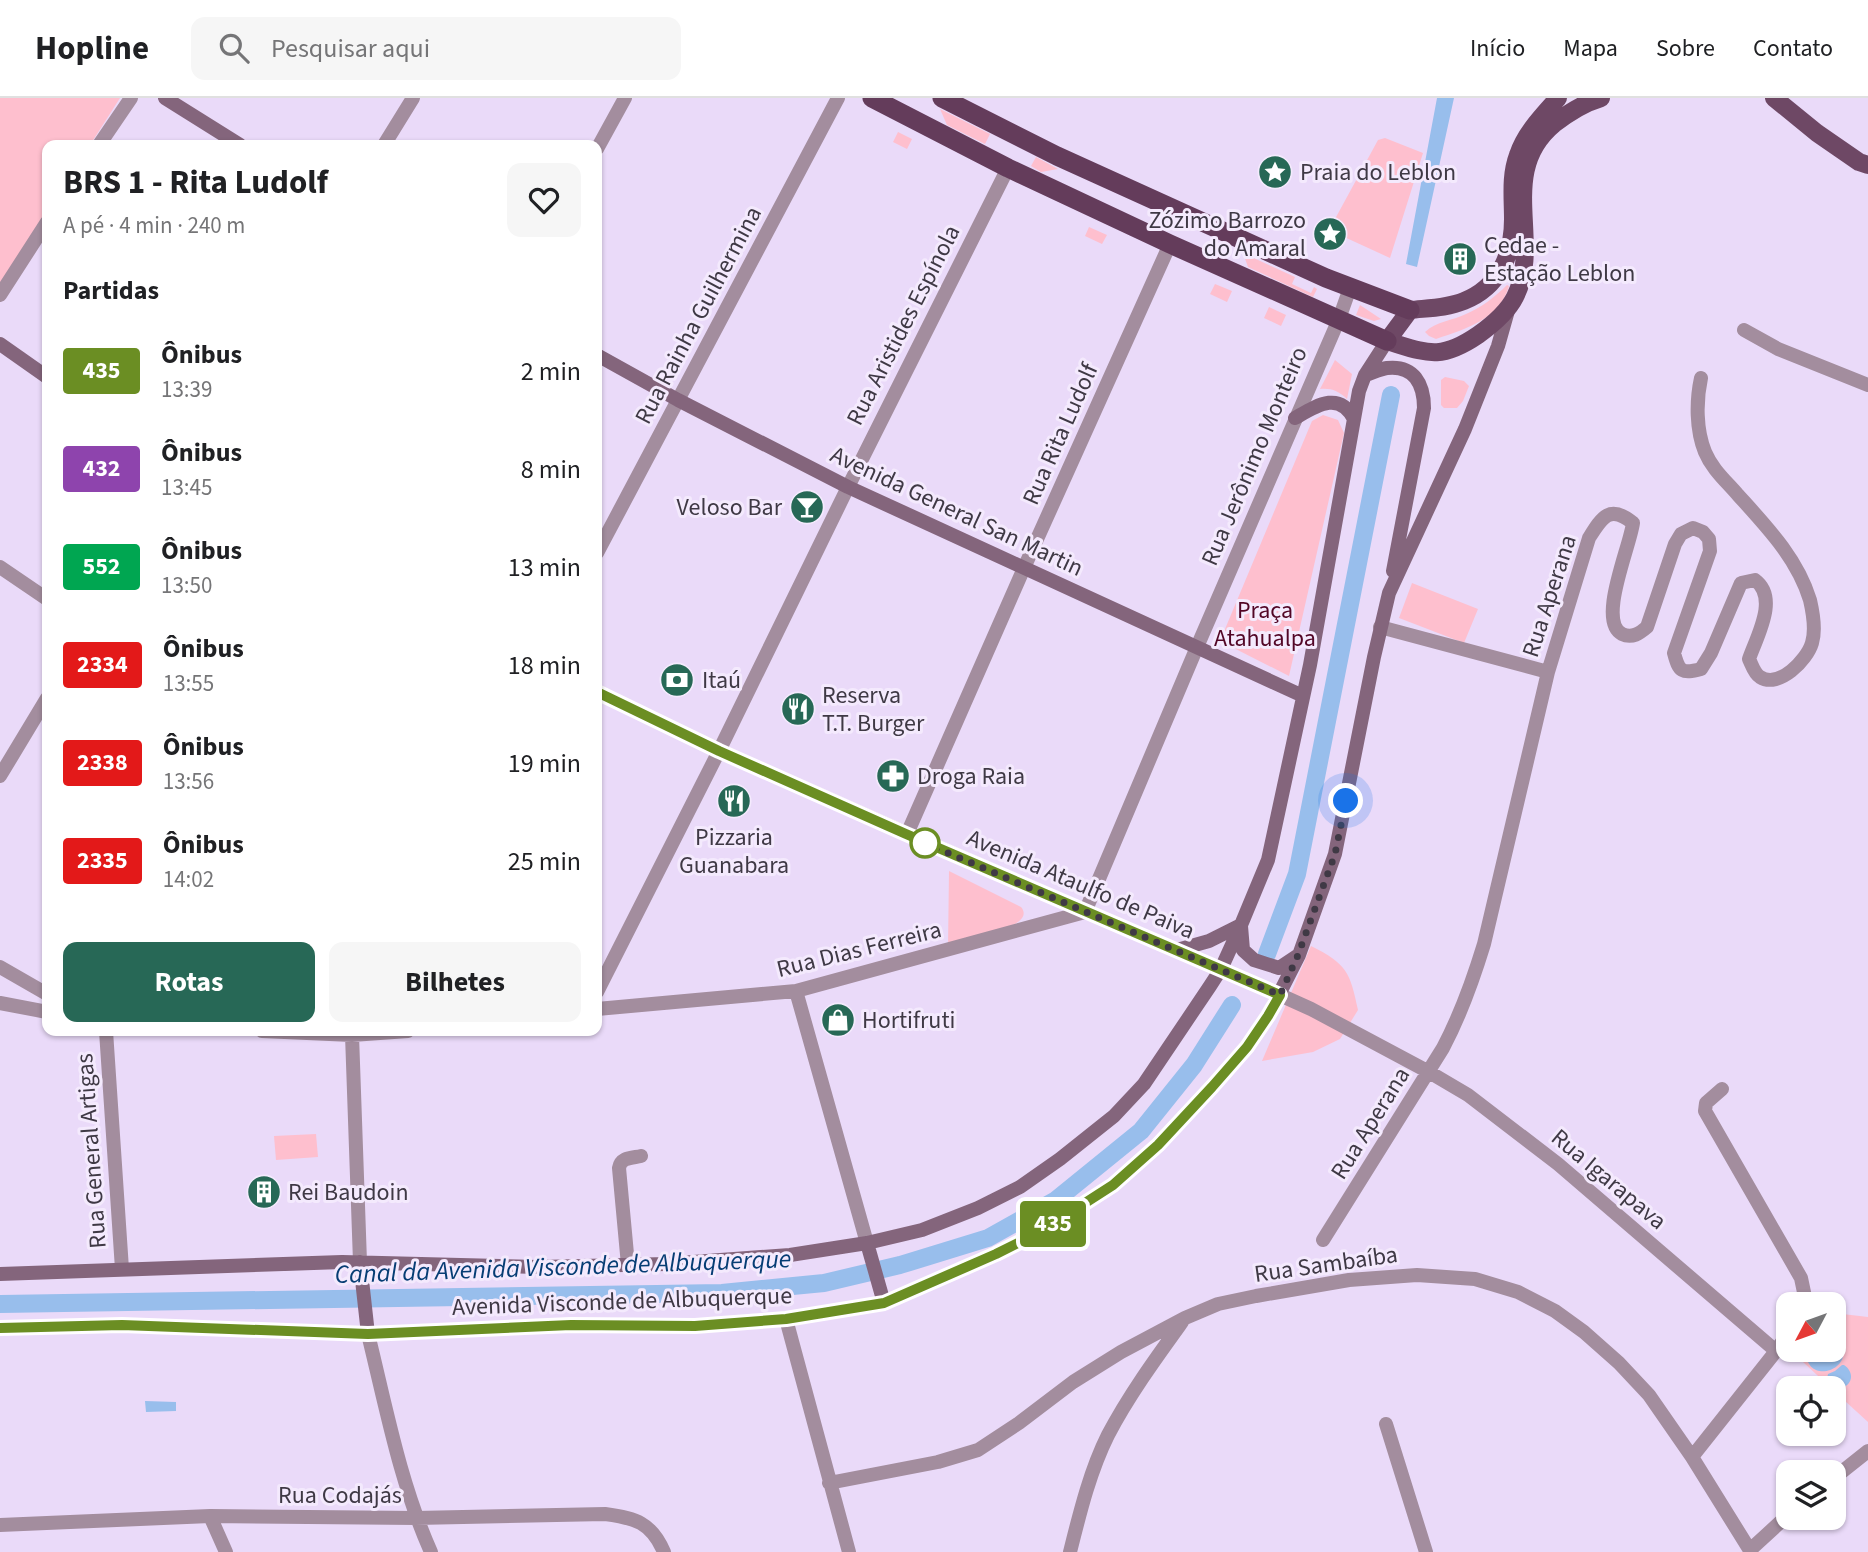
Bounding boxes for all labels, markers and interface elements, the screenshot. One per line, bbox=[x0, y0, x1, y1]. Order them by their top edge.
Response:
search box bbox=[191, 17, 681, 80]
text: Hopline bbox=[35, 25, 149, 72]
icon: search bbox=[215, 29, 253, 67]
text: Pesquisar aqui bbox=[271, 30, 430, 67]
text: Início bbox=[1470, 31, 1525, 66]
text: Mapa bbox=[1563, 31, 1618, 66]
text: Sobre bbox=[1656, 31, 1715, 66]
text: Contato bbox=[1753, 31, 1833, 66]
place icon: Praia do Leblon bbox=[1256, 153, 1294, 191]
place label: Praia do Leblon bbox=[1300, 155, 1456, 190]
text: BRS 1 - Rita Ludolf bbox=[63, 159, 328, 206]
button: heart bbox=[507, 163, 581, 237]
street label: Rua Rainha Guilhermina bbox=[626, 200, 771, 430]
place label: Zózimo Barrozo do Amaral bbox=[1148, 203, 1306, 266]
text: A pé · 4 min · 240 m bbox=[63, 209, 245, 242]
place icon: Zózimo Barrozo do Amaral bbox=[1311, 215, 1349, 253]
street label: Rua Aristides Espínola bbox=[838, 219, 969, 432]
place label: Cedae - Estação Leblon bbox=[1484, 228, 1635, 291]
building icon: Cedae - Estação Leblon bbox=[1441, 240, 1479, 278]
text: Partidas bbox=[63, 272, 159, 309]
text: Ônibus bbox=[161, 336, 242, 373]
street label: Rua Jerônimo Monteiro bbox=[1192, 341, 1317, 571]
text: 435 bbox=[82, 353, 121, 388]
text: 2 min bbox=[521, 353, 581, 390]
street label: Rua Rita Ludolf bbox=[1014, 357, 1108, 511]
text: 13:39 bbox=[161, 373, 212, 406]
text: Ônibus bbox=[161, 434, 242, 471]
street label: Avenida General San Martin bbox=[825, 437, 1089, 586]
text: 432 bbox=[82, 451, 121, 486]
text: 8 min bbox=[521, 451, 581, 488]
text: 13:45 bbox=[161, 471, 212, 504]
bar icon: Veloso Bar bbox=[788, 488, 826, 526]
place label: Veloso Bar bbox=[677, 490, 783, 525]
street label: Rua Aperana bbox=[1513, 530, 1586, 662]
text: Ônibus bbox=[161, 532, 242, 569]
text: 552 bbox=[82, 549, 121, 584]
text: 13 min bbox=[508, 549, 581, 586]
text: 13:50 bbox=[161, 569, 212, 602]
park label: Praça Atahualpa bbox=[1214, 593, 1316, 656]
text: Ônibus bbox=[163, 630, 244, 667]
text: 2334 bbox=[77, 647, 128, 682]
text: 18 min bbox=[508, 647, 581, 684]
bank icon: Itaú bbox=[658, 661, 696, 699]
place label: Itaú bbox=[702, 663, 741, 698]
text: 13:55 bbox=[163, 667, 214, 700]
place label: Reserva T.T. Burger bbox=[822, 678, 925, 741]
restaurant icon: Reserva T.T. Burger bbox=[779, 690, 817, 728]
text: Ônibus bbox=[163, 728, 244, 765]
text: 2338 bbox=[77, 745, 128, 780]
text: 19 min bbox=[508, 745, 581, 782]
pharmacy icon: Droga Raia bbox=[874, 757, 912, 795]
place label: Droga Raia bbox=[917, 759, 1025, 794]
text: 13:56 bbox=[163, 765, 214, 798]
restaurant icon: Pizzaria Guanabara bbox=[715, 782, 753, 820]
your location bbox=[1328, 783, 1363, 818]
place label: Pizzaria Guanabara bbox=[679, 820, 789, 883]
street label: Avenida Ataulfo de Paiva bbox=[961, 821, 1200, 948]
text: Ônibus bbox=[163, 826, 244, 863]
unlabelled marker bbox=[910, 828, 940, 858]
text: 2335 bbox=[77, 843, 128, 878]
text: 25 min bbox=[508, 843, 581, 880]
text: 14:02 bbox=[163, 863, 214, 896]
street label: Rua Dias Ferreira bbox=[773, 912, 945, 987]
button: Rotas bbox=[63, 942, 315, 1022]
button: Bilhetes bbox=[329, 942, 581, 1022]
shop icon: Hortifruti bbox=[819, 1001, 857, 1039]
place label: Hortifruti bbox=[862, 1003, 955, 1038]
street label: Rua General Artigas bbox=[67, 1052, 116, 1250]
street label: Rua Aperana bbox=[1322, 1060, 1419, 1186]
street label: Rua Igarapava bbox=[1543, 1121, 1674, 1238]
building icon: Rei Baudoin bbox=[245, 1173, 283, 1211]
place label: Rei Baudoin bbox=[288, 1175, 409, 1210]
line badge: 435 bbox=[1013, 1201, 1093, 1247]
text: 435 bbox=[1034, 1206, 1072, 1241]
street label: Rua Sambaíba bbox=[1252, 1237, 1400, 1292]
water label: Canal da Avenida Visconde de Albuquerque bbox=[334, 1240, 792, 1293]
street label: Avenida Visconde de Albuquerque bbox=[451, 1278, 793, 1325]
north arrow bbox=[1776, 1292, 1846, 1362]
map controls bbox=[1776, 1292, 1846, 1530]
button: locate bbox=[1776, 1376, 1846, 1446]
button: layers bbox=[1776, 1460, 1846, 1530]
street label: Rua Codajás bbox=[278, 1478, 402, 1513]

